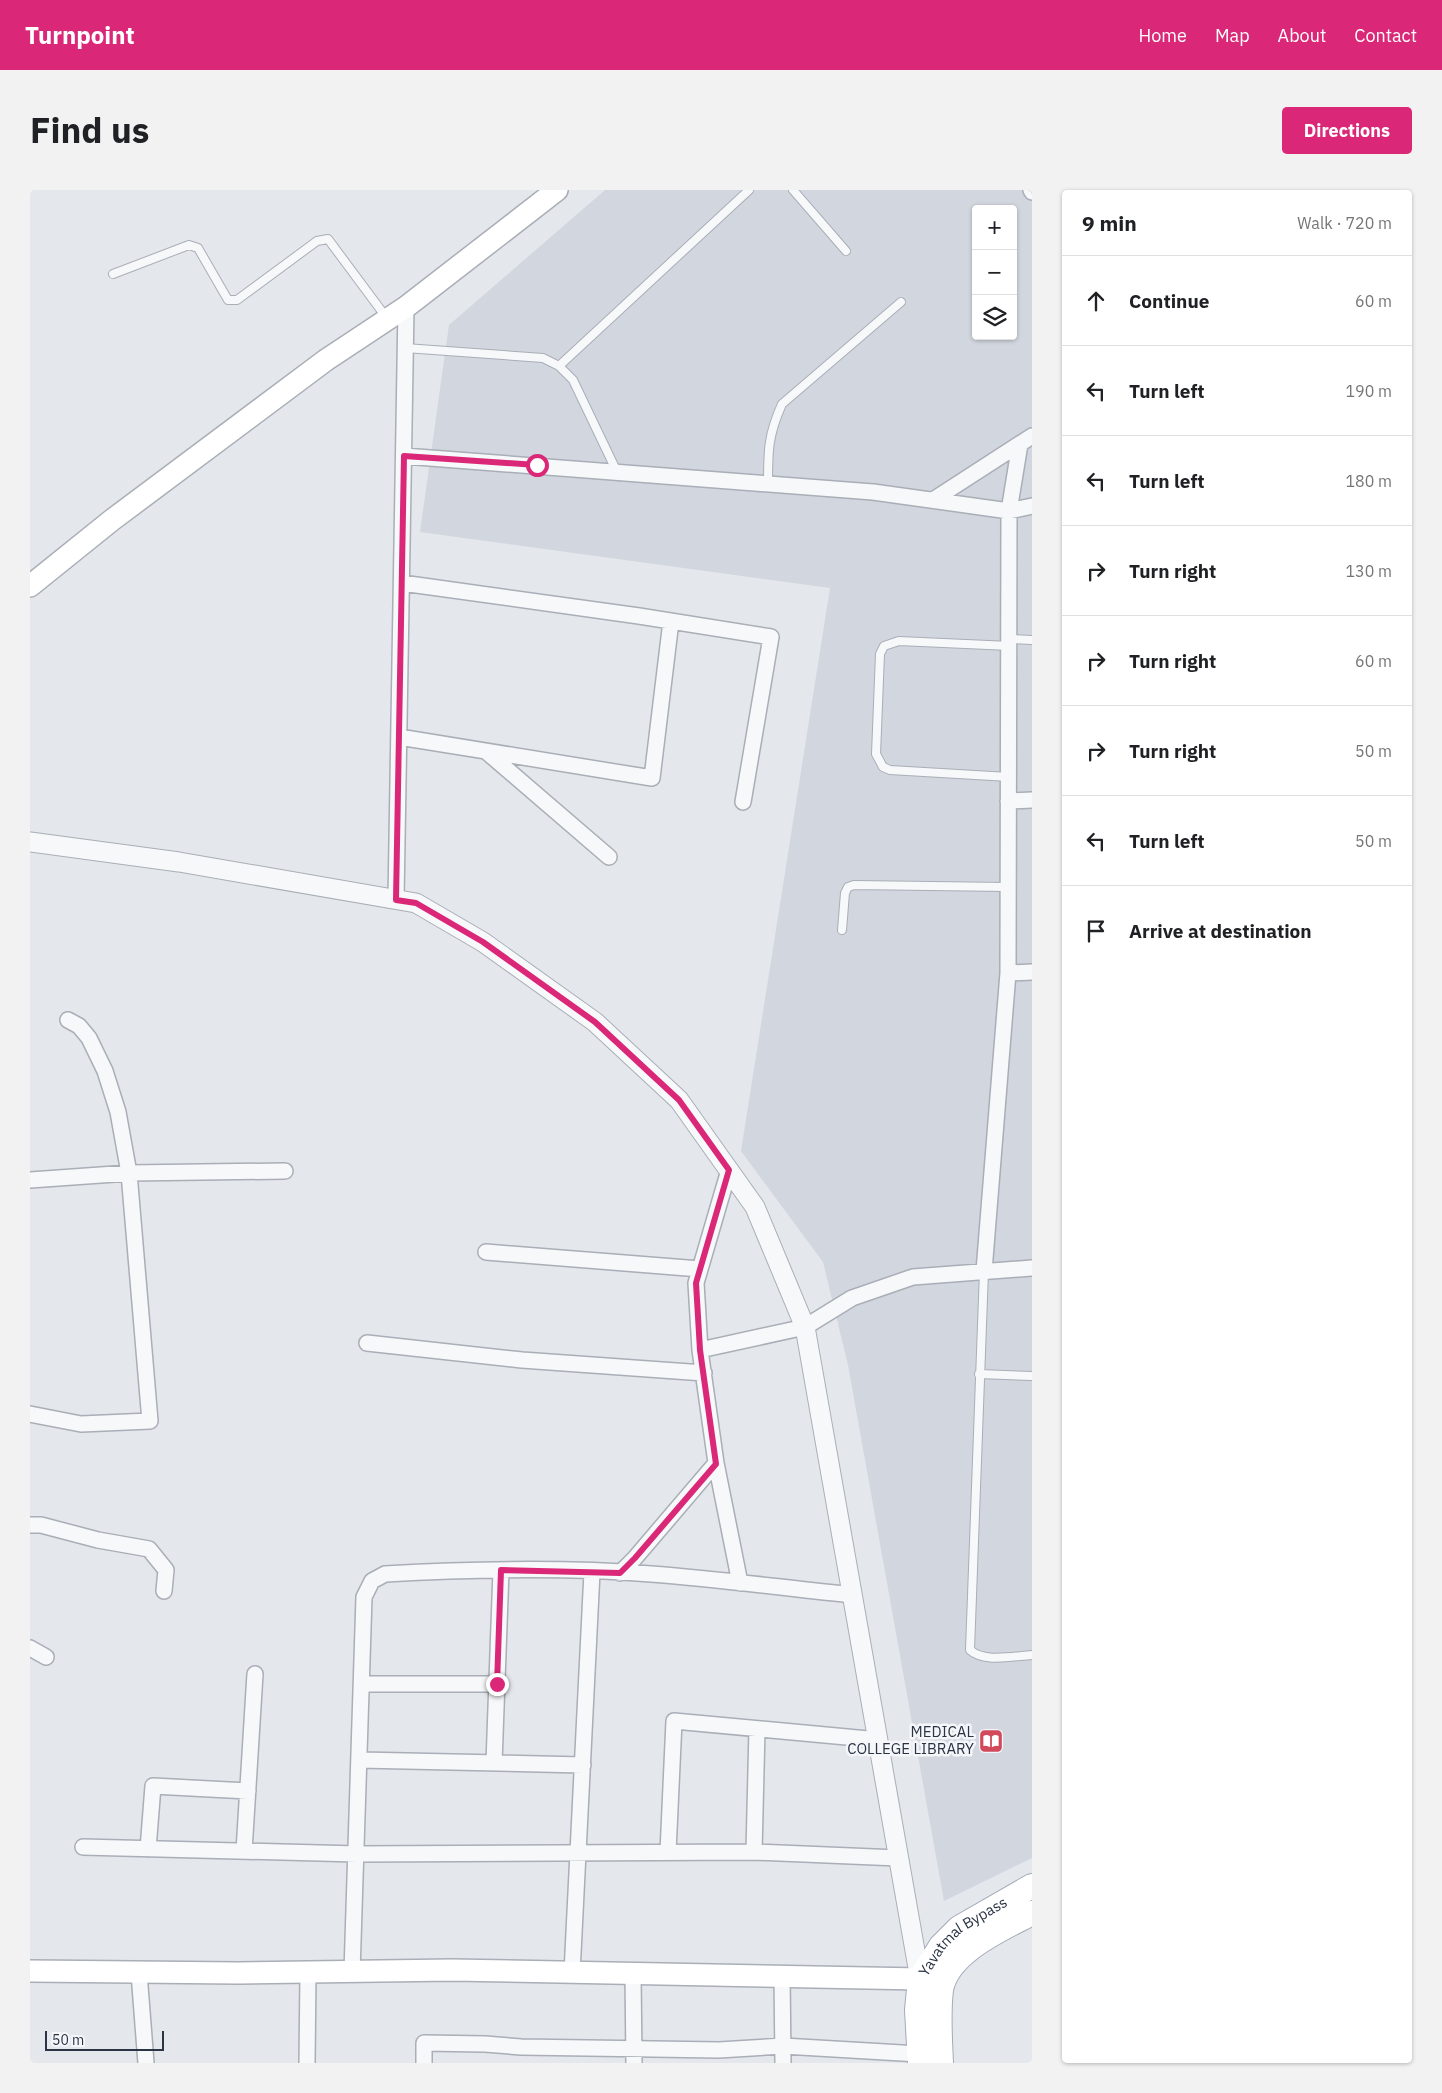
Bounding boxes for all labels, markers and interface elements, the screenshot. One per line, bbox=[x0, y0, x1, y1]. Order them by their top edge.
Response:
text: Turnpoint bbox=[25, 19, 135, 51]
text: Home bbox=[1139, 24, 1187, 47]
text: Map bbox=[1215, 24, 1250, 47]
text: About bbox=[1278, 24, 1326, 47]
text: Contact bbox=[1354, 24, 1417, 47]
text: Find us bbox=[30, 107, 149, 153]
button: Directions bbox=[1282, 107, 1412, 154]
map controls bbox=[972, 205, 1017, 340]
button: + bbox=[972, 205, 1017, 250]
text: 9 min bbox=[1082, 209, 1137, 237]
text: Walk · 720 m bbox=[1297, 213, 1392, 233]
button: − bbox=[972, 250, 1017, 295]
icon: ahead bbox=[1082, 287, 1110, 315]
text: Continue bbox=[1129, 289, 1209, 313]
text: 60 m bbox=[1355, 291, 1392, 311]
button: layers bbox=[972, 295, 1017, 340]
icon: left bbox=[1082, 377, 1110, 405]
text: Turn left bbox=[1129, 379, 1205, 403]
text: 190 m bbox=[1345, 381, 1392, 401]
route start bbox=[526, 454, 549, 477]
icon: left bbox=[1082, 467, 1110, 495]
text: Turn left bbox=[1129, 469, 1205, 493]
text: 180 m bbox=[1345, 471, 1392, 491]
icon: right bbox=[1082, 557, 1110, 585]
text: Turn right bbox=[1129, 559, 1216, 583]
text: 130 m bbox=[1345, 561, 1392, 581]
icon: right bbox=[1082, 647, 1110, 675]
text: Turn right bbox=[1129, 649, 1216, 673]
text: 60 m bbox=[1355, 651, 1392, 671]
icon: right bbox=[1082, 737, 1110, 765]
text: Turn right bbox=[1129, 739, 1216, 763]
text: 50 m bbox=[1355, 741, 1392, 761]
icon: left bbox=[1082, 827, 1110, 855]
text: Turn left bbox=[1129, 829, 1205, 853]
text: 50 m bbox=[1355, 831, 1392, 851]
icon: arrive bbox=[1082, 917, 1110, 945]
text: Arrive at destination bbox=[1129, 919, 1312, 943]
route end bbox=[486, 1673, 509, 1696]
place label: MEDICAL COLLEGE LIBRARY bbox=[847, 1722, 974, 1758]
library icon: MEDICAL COLLEGE LIBRARY bbox=[978, 1728, 1004, 1754]
street label: Yavatmal Bypass bbox=[914, 1892, 1010, 1980]
scale bar bbox=[45, 2028, 164, 2051]
text: 50 m bbox=[52, 2031, 84, 2049]

